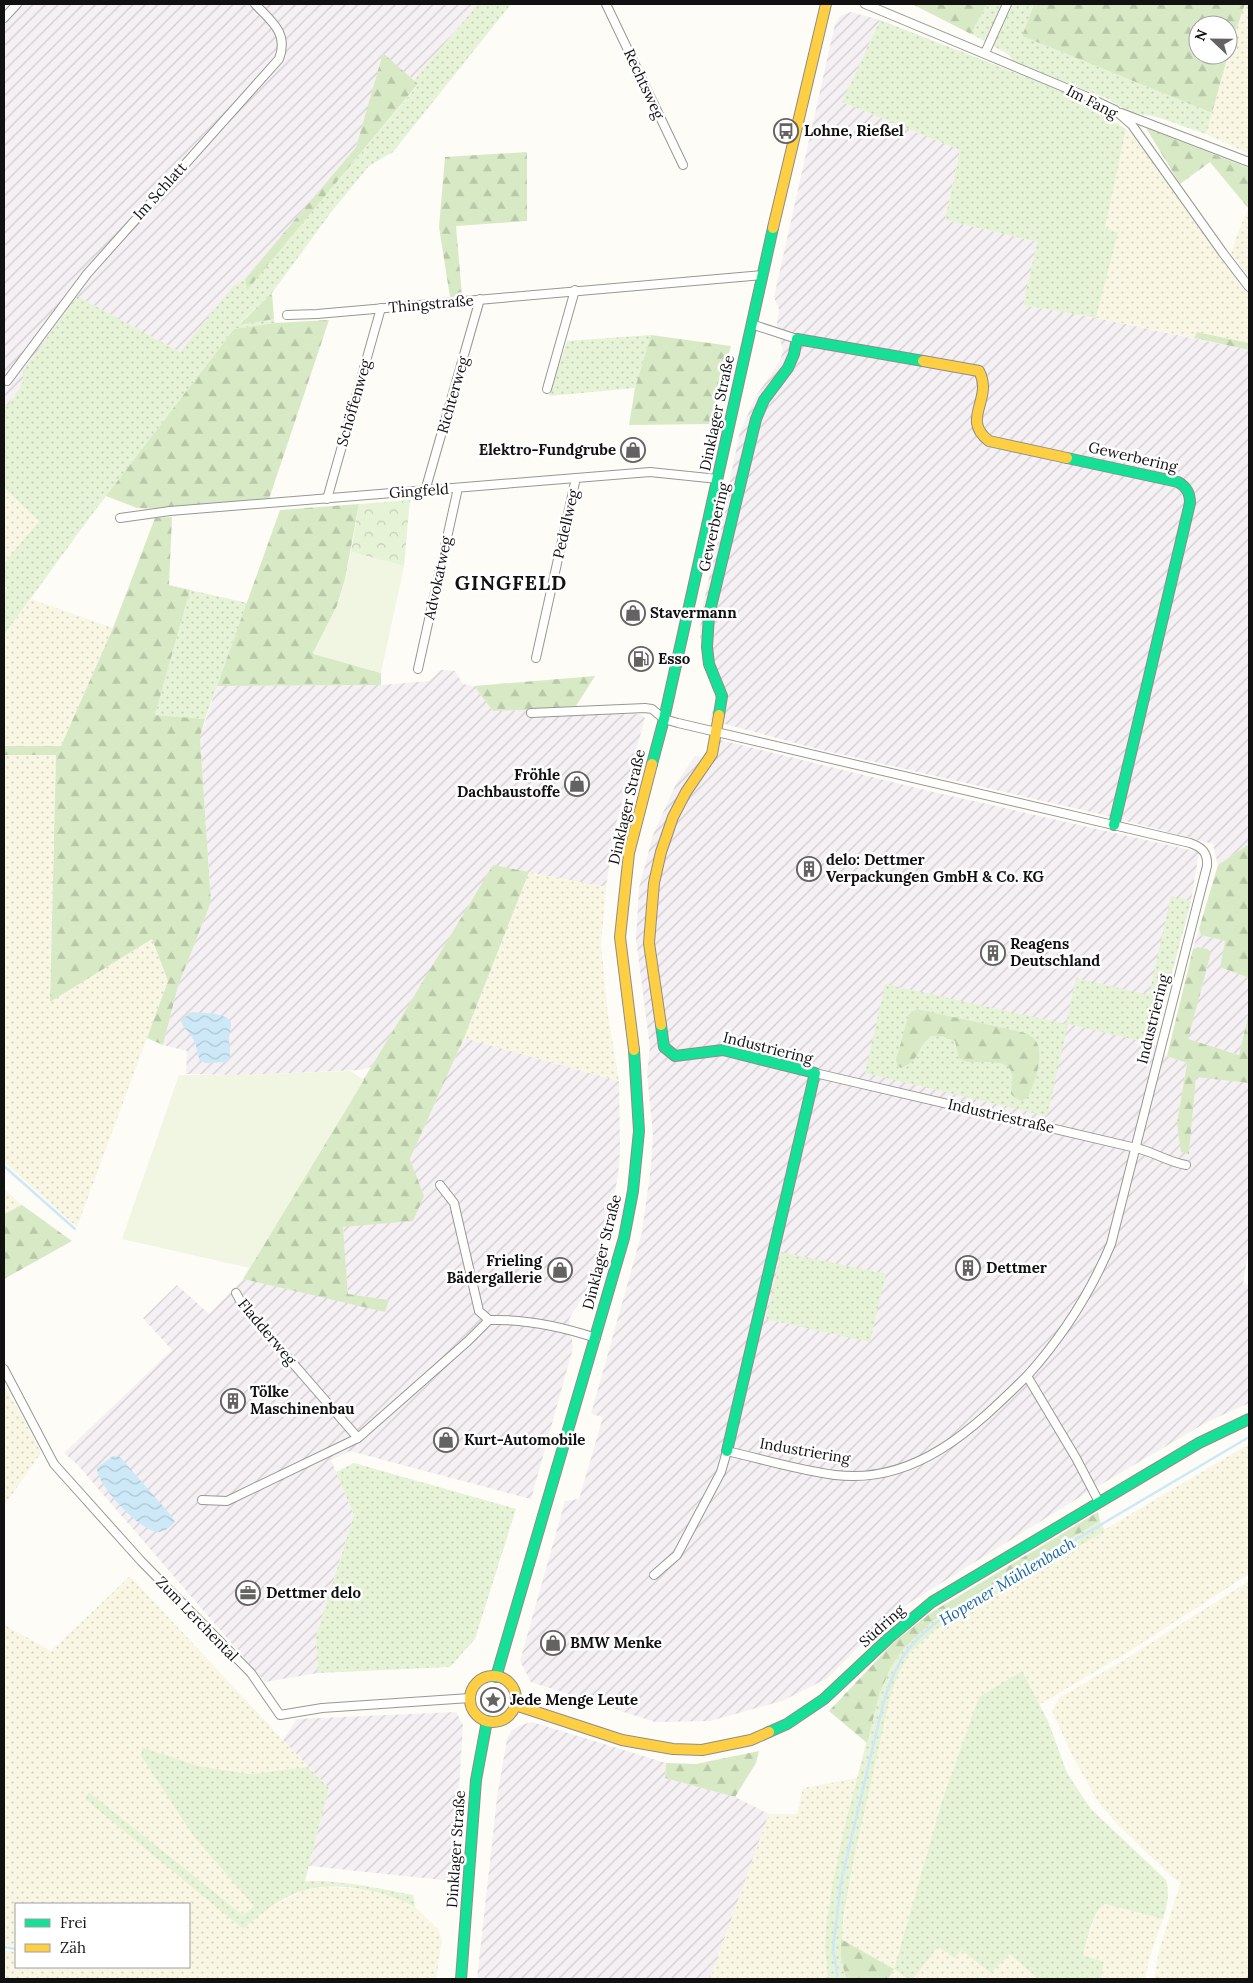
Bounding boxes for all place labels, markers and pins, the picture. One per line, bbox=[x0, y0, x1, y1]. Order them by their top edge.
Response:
bus stop icon: Lohne, Rießel bbox=[773, 118, 799, 144]
place label: Lohne, Rießel bbox=[804, 121, 904, 140]
shop icon: Elektro-Fundgrube bbox=[620, 437, 646, 463]
place label: Elektro-Fundgrube bbox=[479, 440, 616, 459]
shop icon: Stavermann bbox=[620, 600, 646, 626]
place label: Stavermann bbox=[650, 603, 737, 622]
fuel station icon: Esso bbox=[628, 646, 654, 672]
place label: Esso bbox=[658, 649, 691, 668]
place label: Fröhle Dachbaustoffe bbox=[457, 765, 560, 801]
shop icon: Fröhle Dachbaustoffe bbox=[564, 771, 590, 797]
place label: delo: Dettmer Verpackungen GmbH & Co. KG bbox=[826, 850, 1045, 886]
building icon: delo: Dettmer Verpackungen GmbH & Co. KG bbox=[796, 856, 822, 882]
place label: Reagens Deutschland bbox=[1010, 934, 1100, 970]
building icon: Reagens Deutschland bbox=[980, 940, 1006, 966]
place label: Frieling Bädergallerie bbox=[446, 1251, 543, 1287]
building icon: Dettmer bbox=[955, 1255, 981, 1281]
shop icon: Frieling Bädergallerie bbox=[547, 1257, 573, 1283]
place label: Dettmer bbox=[986, 1258, 1048, 1277]
place label: Tölke Maschinenbau bbox=[250, 1382, 355, 1418]
building icon: Tölke Maschinenbau bbox=[220, 1388, 246, 1414]
shop icon: Kurt-Automobile bbox=[433, 1427, 459, 1453]
place label: Kurt-Automobile bbox=[464, 1430, 585, 1449]
office icon: Dettmer delo bbox=[235, 1580, 261, 1606]
place label: Dettmer delo bbox=[266, 1583, 362, 1602]
shop icon: BMW Menke bbox=[540, 1630, 566, 1656]
place label: BMW Menke bbox=[570, 1633, 662, 1652]
place icon: Jede Menge Leute bbox=[480, 1687, 506, 1713]
place label: Jede Menge Leute bbox=[510, 1690, 638, 1709]

